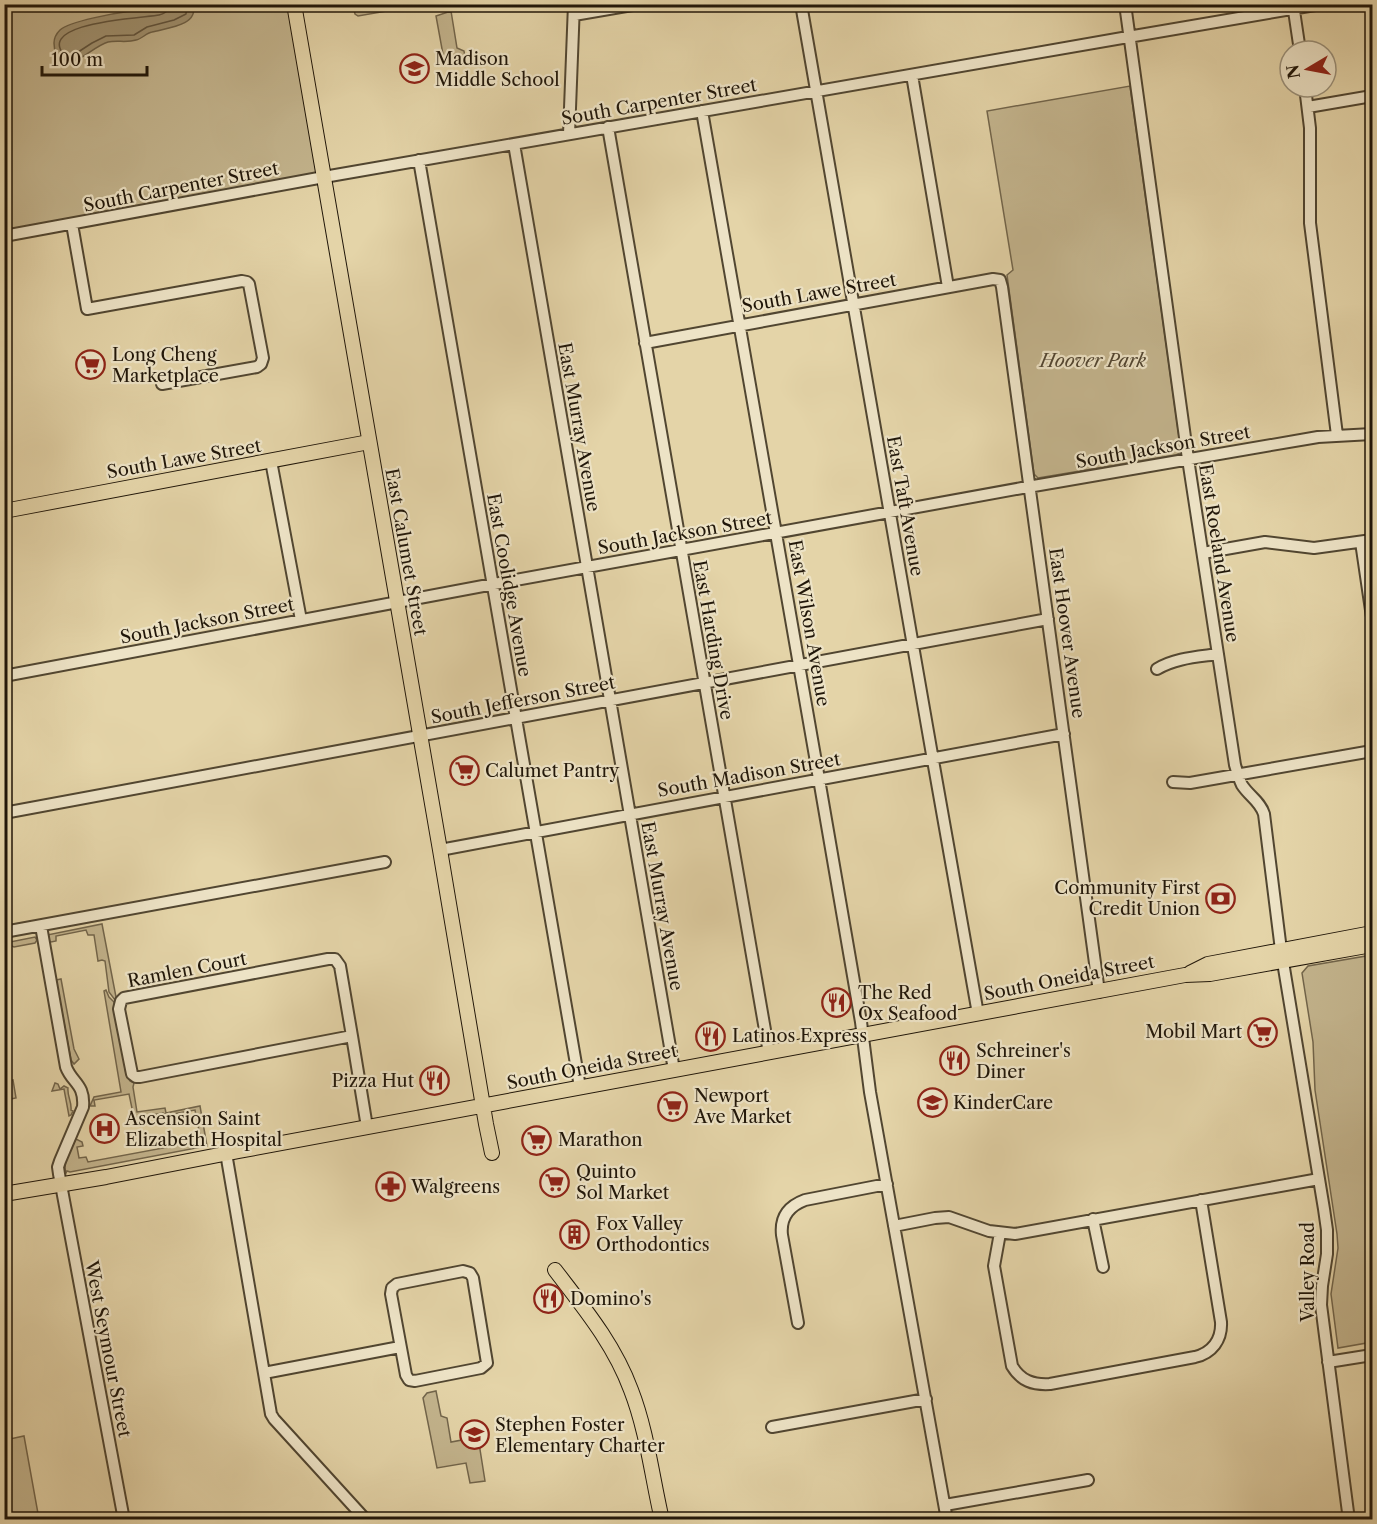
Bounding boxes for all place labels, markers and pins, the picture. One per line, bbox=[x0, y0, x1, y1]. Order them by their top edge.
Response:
place label: Madison Middle School bbox=[435, 48, 560, 91]
school or university icon: Madison Middle School bbox=[398, 53, 430, 85]
place label: Long Cheng Marketplace bbox=[112, 344, 219, 387]
supermarket icon: Long Cheng Marketplace bbox=[75, 349, 107, 381]
supermarket icon: Calumet Pantry bbox=[448, 755, 480, 787]
place label: Calumet Pantry bbox=[485, 760, 620, 782]
place label: Community First Credit Union bbox=[1054, 877, 1201, 920]
bank icon: Community First Credit Union bbox=[1205, 882, 1237, 914]
place label: The Red Ox Seafood bbox=[858, 982, 957, 1025]
restaurant icon: The Red Ox Seafood bbox=[821, 987, 853, 1019]
supermarket icon: Mobil Mart bbox=[1247, 1016, 1279, 1048]
restaurant icon: Latinos Express bbox=[695, 1020, 727, 1052]
place label: Mobil Mart bbox=[1145, 1021, 1243, 1043]
place label: Latinos Express bbox=[732, 1025, 867, 1047]
place label: Schreiner's Diner bbox=[976, 1040, 1071, 1083]
restaurant icon: Schreiner's Diner bbox=[939, 1045, 971, 1077]
restaurant icon: Pizza Hut bbox=[419, 1065, 451, 1097]
place label: Pizza Hut bbox=[331, 1070, 415, 1092]
place label: Newport Ave Market bbox=[693, 1085, 792, 1128]
school or university icon: KinderCare bbox=[916, 1087, 948, 1119]
supermarket icon: Newport Ave Market bbox=[657, 1090, 689, 1122]
place label: KinderCare bbox=[953, 1092, 1053, 1114]
place label: Ascension Saint Elizabeth Hospital bbox=[124, 1108, 282, 1151]
hospital icon: Ascension Saint Elizabeth Hospital bbox=[88, 1113, 120, 1145]
supermarket icon: Marathon bbox=[521, 1124, 553, 1156]
place label: Marathon bbox=[558, 1129, 642, 1151]
place label: Quinto Sol Market bbox=[576, 1161, 670, 1204]
supermarket icon: Quinto Sol Market bbox=[539, 1166, 571, 1198]
pharmacy icon: Walgreens bbox=[374, 1171, 406, 1203]
place label: Walgreens bbox=[410, 1176, 500, 1198]
place label: Fox Valley Orthodontics bbox=[596, 1213, 710, 1256]
building icon: Fox Valley Orthodontics bbox=[559, 1218, 591, 1250]
restaurant icon: Domino's bbox=[533, 1283, 565, 1315]
place label: Domino's bbox=[570, 1288, 651, 1310]
place label: Stephen Foster Elementary Charter bbox=[495, 1414, 665, 1457]
school or university icon: Stephen Foster Elementary Charter bbox=[458, 1419, 490, 1451]

